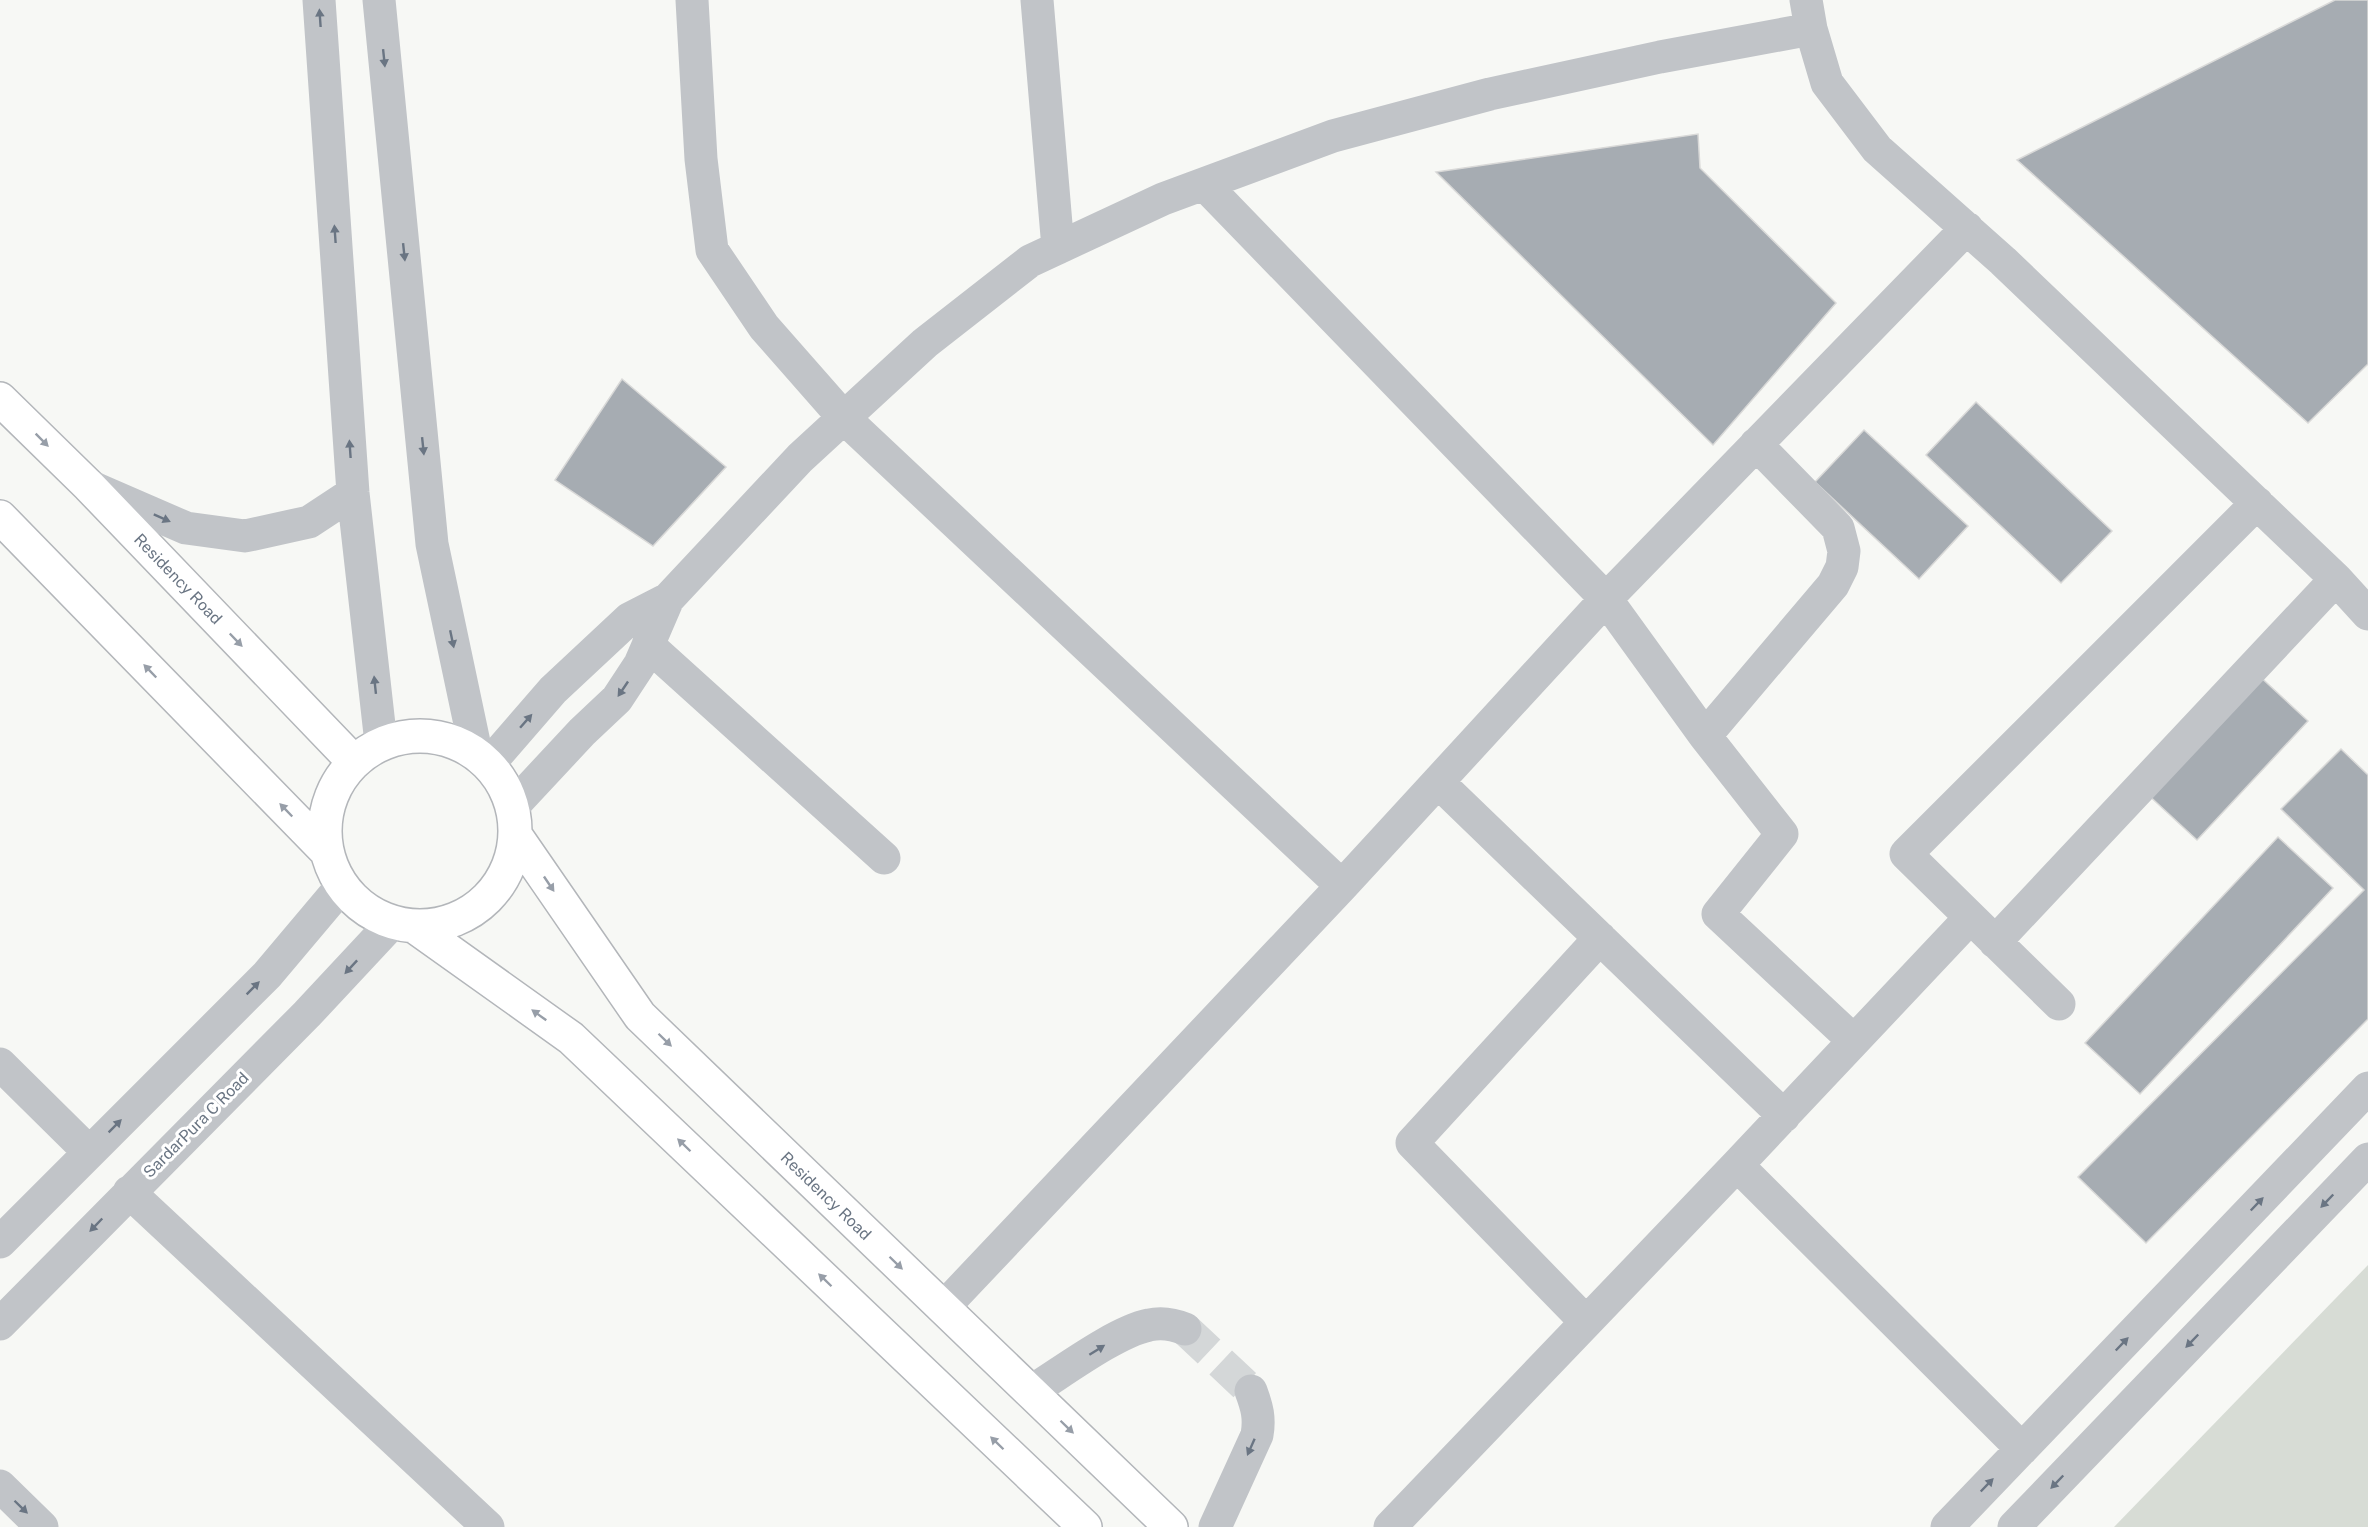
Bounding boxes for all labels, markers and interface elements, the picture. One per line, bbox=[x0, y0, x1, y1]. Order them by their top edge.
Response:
one-way arrow bbox=[315, 9, 325, 28]
one-way arrow bbox=[379, 49, 389, 68]
one-way arrow bbox=[330, 224, 340, 243]
one-way arrow bbox=[399, 243, 409, 262]
one-way arrow bbox=[34, 432, 48, 446]
one-way arrow bbox=[418, 437, 428, 456]
one-way arrow bbox=[346, 440, 355, 459]
one-way arrow bbox=[153, 513, 171, 523]
street label: Residency Road bbox=[130, 530, 226, 628]
one-way arrow bbox=[448, 630, 457, 649]
one-way arrow bbox=[229, 632, 243, 646]
one-way arrow bbox=[143, 663, 157, 678]
one-way arrow bbox=[370, 676, 380, 695]
one-way arrow bbox=[618, 681, 629, 697]
one-way arrow bbox=[520, 713, 533, 729]
one-way arrow bbox=[279, 803, 293, 818]
one-way arrow bbox=[543, 876, 554, 892]
one-way arrow bbox=[345, 959, 359, 973]
one-way arrow bbox=[246, 981, 260, 996]
one-way arrow bbox=[531, 1009, 547, 1021]
one-way arrow bbox=[657, 1033, 672, 1047]
street label: SardarPura C Road bbox=[139, 1068, 253, 1182]
one-way arrow bbox=[107, 1119, 121, 1133]
one-way arrow bbox=[677, 1139, 691, 1153]
street label: Residency Road bbox=[777, 1148, 875, 1244]
one-way arrow bbox=[2321, 1193, 2335, 1207]
one-way arrow bbox=[2250, 1196, 2264, 1211]
one-way arrow bbox=[90, 1218, 104, 1232]
one-way arrow bbox=[888, 1256, 903, 1269]
one-way arrow bbox=[818, 1274, 833, 1287]
one-way arrow bbox=[2185, 1334, 2199, 1349]
one-way arrow bbox=[2115, 1337, 2128, 1352]
one-way arrow bbox=[1089, 1344, 1106, 1355]
one-way arrow bbox=[1059, 1420, 1074, 1434]
one-way arrow bbox=[989, 1436, 1004, 1450]
one-way arrow bbox=[1247, 1438, 1256, 1455]
one-way arrow bbox=[2051, 1474, 2064, 1489]
one-way arrow bbox=[1980, 1477, 1994, 1492]
one-way arrow bbox=[14, 1499, 28, 1513]

